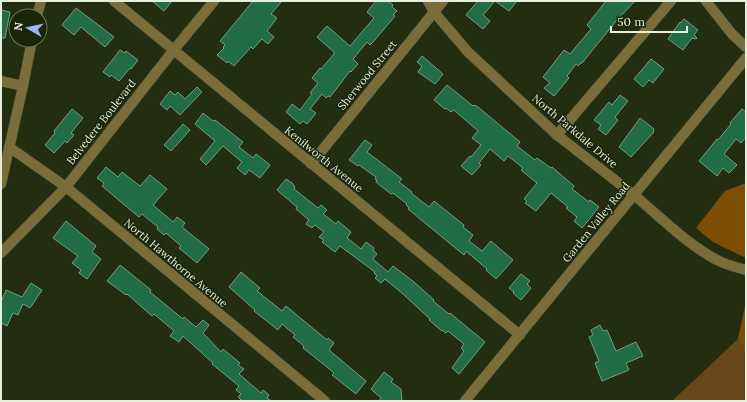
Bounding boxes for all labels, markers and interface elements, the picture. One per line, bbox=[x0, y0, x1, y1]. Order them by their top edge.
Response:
north arrow bbox=[8, 8, 48, 48]
scale bar bbox=[611, 8, 687, 34]
text: 50 m bbox=[617, 14, 645, 29]
text: N bbox=[11, 21, 26, 32]
street label: Sherwood Street bbox=[335, 37, 400, 113]
street label: Belvedere Boulevard bbox=[63, 76, 139, 167]
street label: North Parkdale Drive bbox=[529, 91, 621, 171]
street label: Kenilworth Avenue bbox=[282, 123, 366, 195]
street label: Garden Valley Road bbox=[559, 179, 633, 265]
street label: North Hawthorne Avenue bbox=[121, 216, 231, 310]

